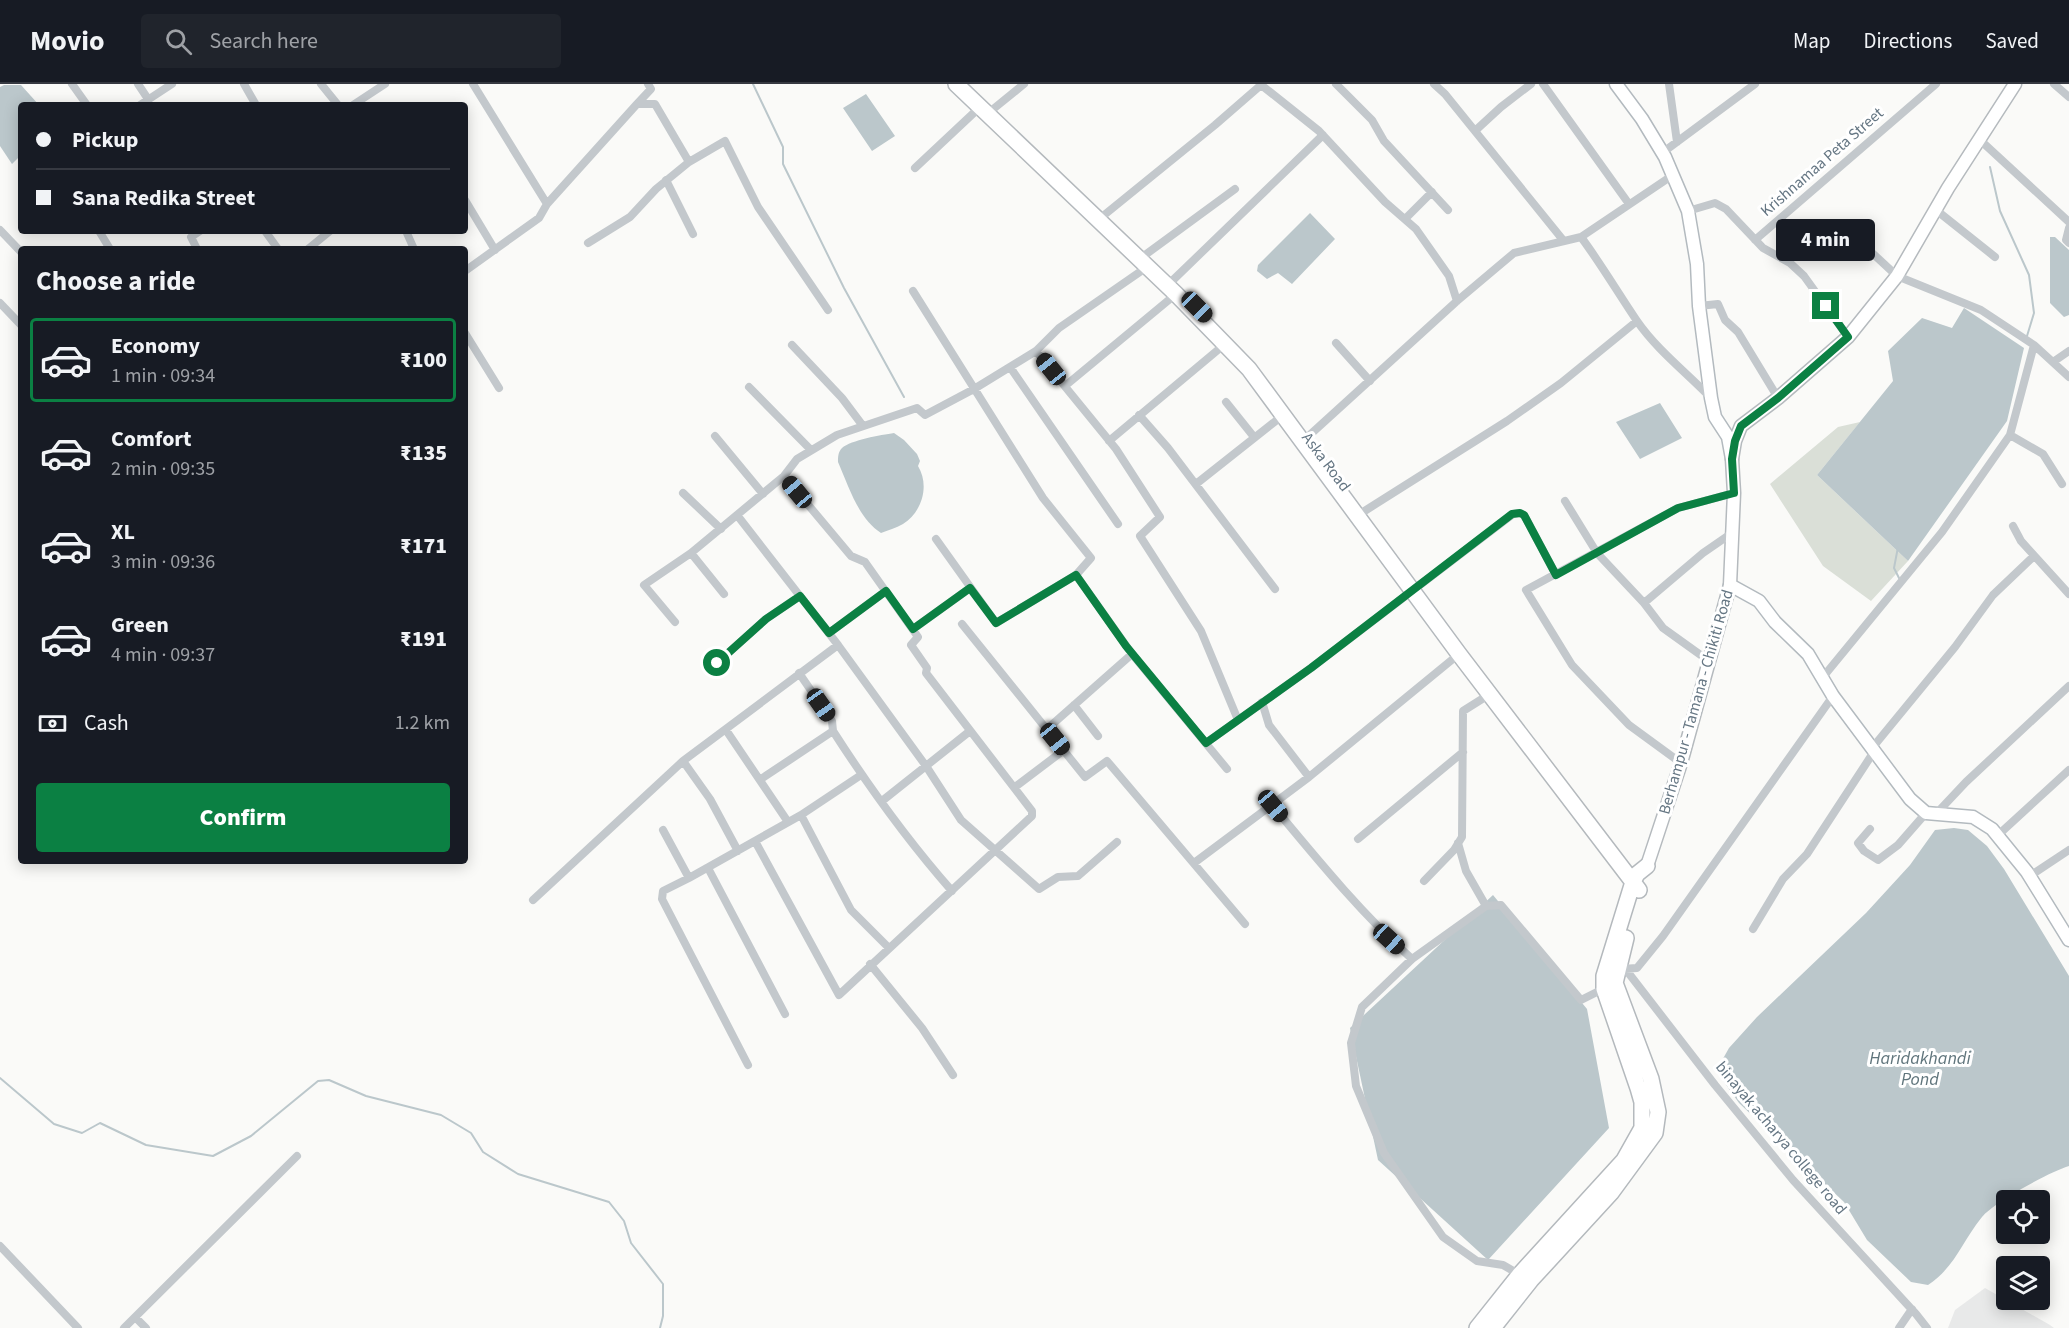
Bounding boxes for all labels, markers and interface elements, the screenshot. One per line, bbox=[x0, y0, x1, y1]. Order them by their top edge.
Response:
search box bbox=[141, 14, 561, 68]
text: Movio bbox=[30, 21, 105, 61]
icon: search bbox=[162, 25, 195, 58]
text: Search here bbox=[210, 25, 318, 57]
text: Map bbox=[1793, 26, 1831, 56]
text: Directions bbox=[1864, 26, 1952, 56]
text: Saved bbox=[1985, 26, 2039, 56]
street label: Krishnamaa Peta Street bbox=[1756, 102, 1889, 222]
text: Pickup bbox=[72, 124, 138, 156]
text: Sana Redika Street bbox=[72, 182, 255, 214]
callout: 4 min bbox=[1776, 219, 1876, 261]
text: 4 min bbox=[1801, 226, 1850, 254]
text: Choose a ride bbox=[36, 262, 196, 301]
car bbox=[1178, 288, 1216, 326]
route end bbox=[1812, 292, 1839, 319]
text: Economy bbox=[111, 330, 200, 362]
icon: car bbox=[39, 333, 93, 387]
text: ₹100 bbox=[400, 344, 447, 376]
car bbox=[1033, 349, 1069, 389]
text: 1 min · 09:34 bbox=[111, 362, 215, 390]
text: Comfort bbox=[111, 423, 192, 455]
icon: car bbox=[39, 426, 93, 480]
street label: Aska Road bbox=[1296, 428, 1356, 496]
text: ₹135 bbox=[400, 437, 447, 469]
text: 2 min · 09:35 bbox=[111, 455, 215, 483]
car bbox=[779, 472, 815, 512]
text: XL bbox=[111, 516, 135, 548]
icon: car bbox=[39, 519, 93, 573]
text: ₹171 bbox=[400, 530, 447, 562]
text: 3 min · 09:36 bbox=[111, 548, 215, 576]
street label: Berhampur - Tamana - Chikiti Road bbox=[1653, 587, 1739, 817]
text: Green bbox=[111, 609, 169, 641]
icon: car bbox=[39, 612, 93, 666]
text: ₹191 bbox=[400, 623, 447, 655]
text: 4 min · 09:37 bbox=[111, 641, 215, 669]
route start bbox=[703, 649, 730, 676]
car bbox=[803, 685, 839, 725]
icon: cash bbox=[36, 707, 69, 740]
text: Cash bbox=[84, 707, 129, 739]
text: 1.2 km bbox=[395, 709, 450, 737]
car bbox=[1037, 719, 1073, 759]
button: Confirm bbox=[36, 783, 450, 852]
car bbox=[1255, 786, 1291, 826]
car bbox=[1370, 920, 1408, 958]
water label: Haridakhandi Pond bbox=[1869, 1046, 1971, 1092]
street label: binayak acharya college road bbox=[1710, 1057, 1852, 1219]
map controls bbox=[1996, 1190, 2050, 1310]
button: locate bbox=[1996, 1190, 2050, 1244]
button: layers bbox=[1996, 1256, 2050, 1310]

